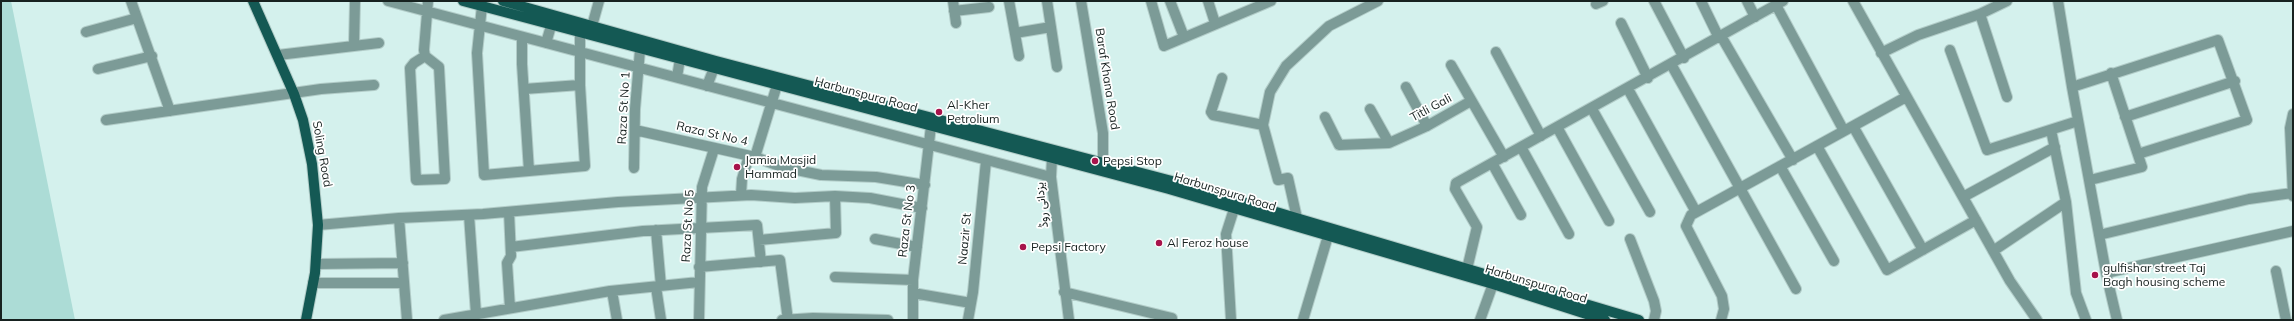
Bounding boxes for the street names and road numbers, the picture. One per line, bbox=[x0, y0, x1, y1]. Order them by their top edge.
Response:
street label: Baraf Khana Road bbox=[1092, 27, 1122, 131]
street label: Raza St No 1 bbox=[615, 71, 633, 145]
street label: Harbunspura Road bbox=[813, 74, 919, 116]
street label: Titli Gali bbox=[1408, 91, 1454, 125]
street label: Raza St No 4 bbox=[675, 119, 749, 149]
street label: Soling Road bbox=[309, 120, 335, 188]
street label: Harbunspura Road bbox=[1172, 170, 1278, 214]
street label: یزدانی روڈ bbox=[1032, 182, 1052, 228]
street label: Raza St No 3 bbox=[895, 184, 919, 258]
street label: Raza St No 5 bbox=[679, 189, 697, 263]
street label: Naazir St bbox=[956, 213, 974, 265]
street label: Harbunspura Road bbox=[1483, 262, 1589, 306]

